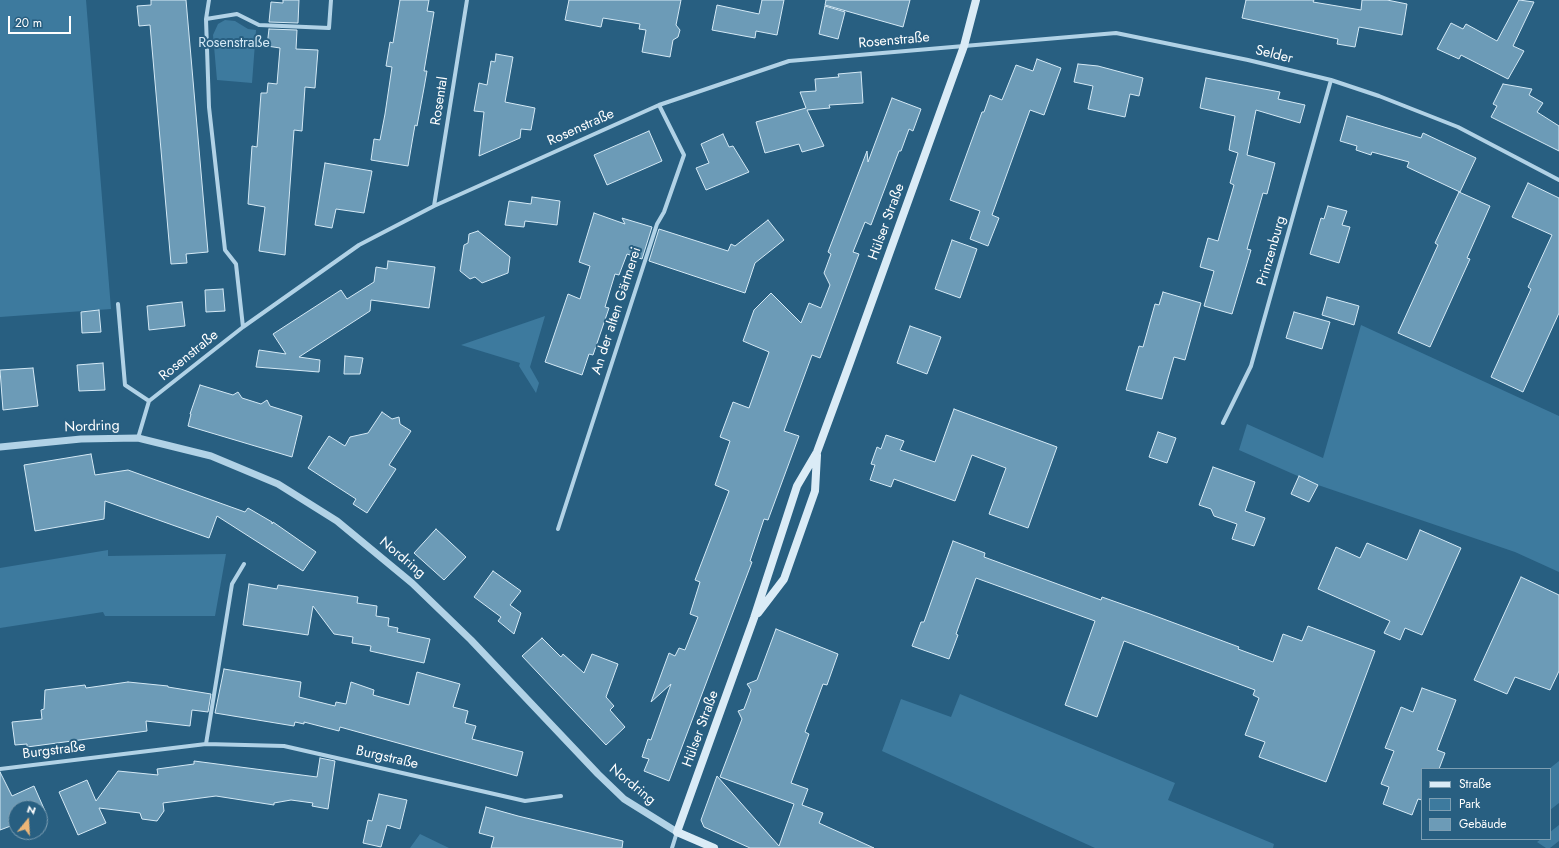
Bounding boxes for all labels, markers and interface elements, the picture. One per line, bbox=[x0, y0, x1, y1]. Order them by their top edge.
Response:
scale bar bbox=[10, 8, 73, 34]
text: 20 m bbox=[15, 14, 42, 32]
street label: Rosenstraße bbox=[858, 30, 930, 52]
park label: Rosenstraße bbox=[198, 36, 270, 52]
street label: Selder bbox=[1253, 42, 1295, 68]
street label: Rosental bbox=[428, 75, 452, 127]
street label: Rosenstraße bbox=[545, 106, 617, 150]
street label: Hülser Straße bbox=[865, 181, 909, 263]
street label: Prinzenburg bbox=[1254, 214, 1290, 288]
street label: An der alten Gärtnerei bbox=[588, 245, 646, 377]
street label: Rosenstraße bbox=[156, 327, 222, 385]
street label: Nordring bbox=[64, 418, 120, 436]
street label: Nordring bbox=[376, 534, 428, 582]
street label: Hülser Straße bbox=[679, 688, 723, 770]
street label: Burgstraße bbox=[22, 739, 86, 763]
street label: Burgstraße bbox=[354, 743, 420, 773]
street label: Nordring bbox=[605, 761, 659, 809]
legend bbox=[1421, 768, 1551, 840]
text: Straße bbox=[1459, 775, 1491, 793]
text: Park bbox=[1459, 795, 1480, 813]
north arrow bbox=[8, 800, 48, 840]
text: N bbox=[25, 801, 38, 818]
text: Gebäude bbox=[1459, 815, 1506, 833]

